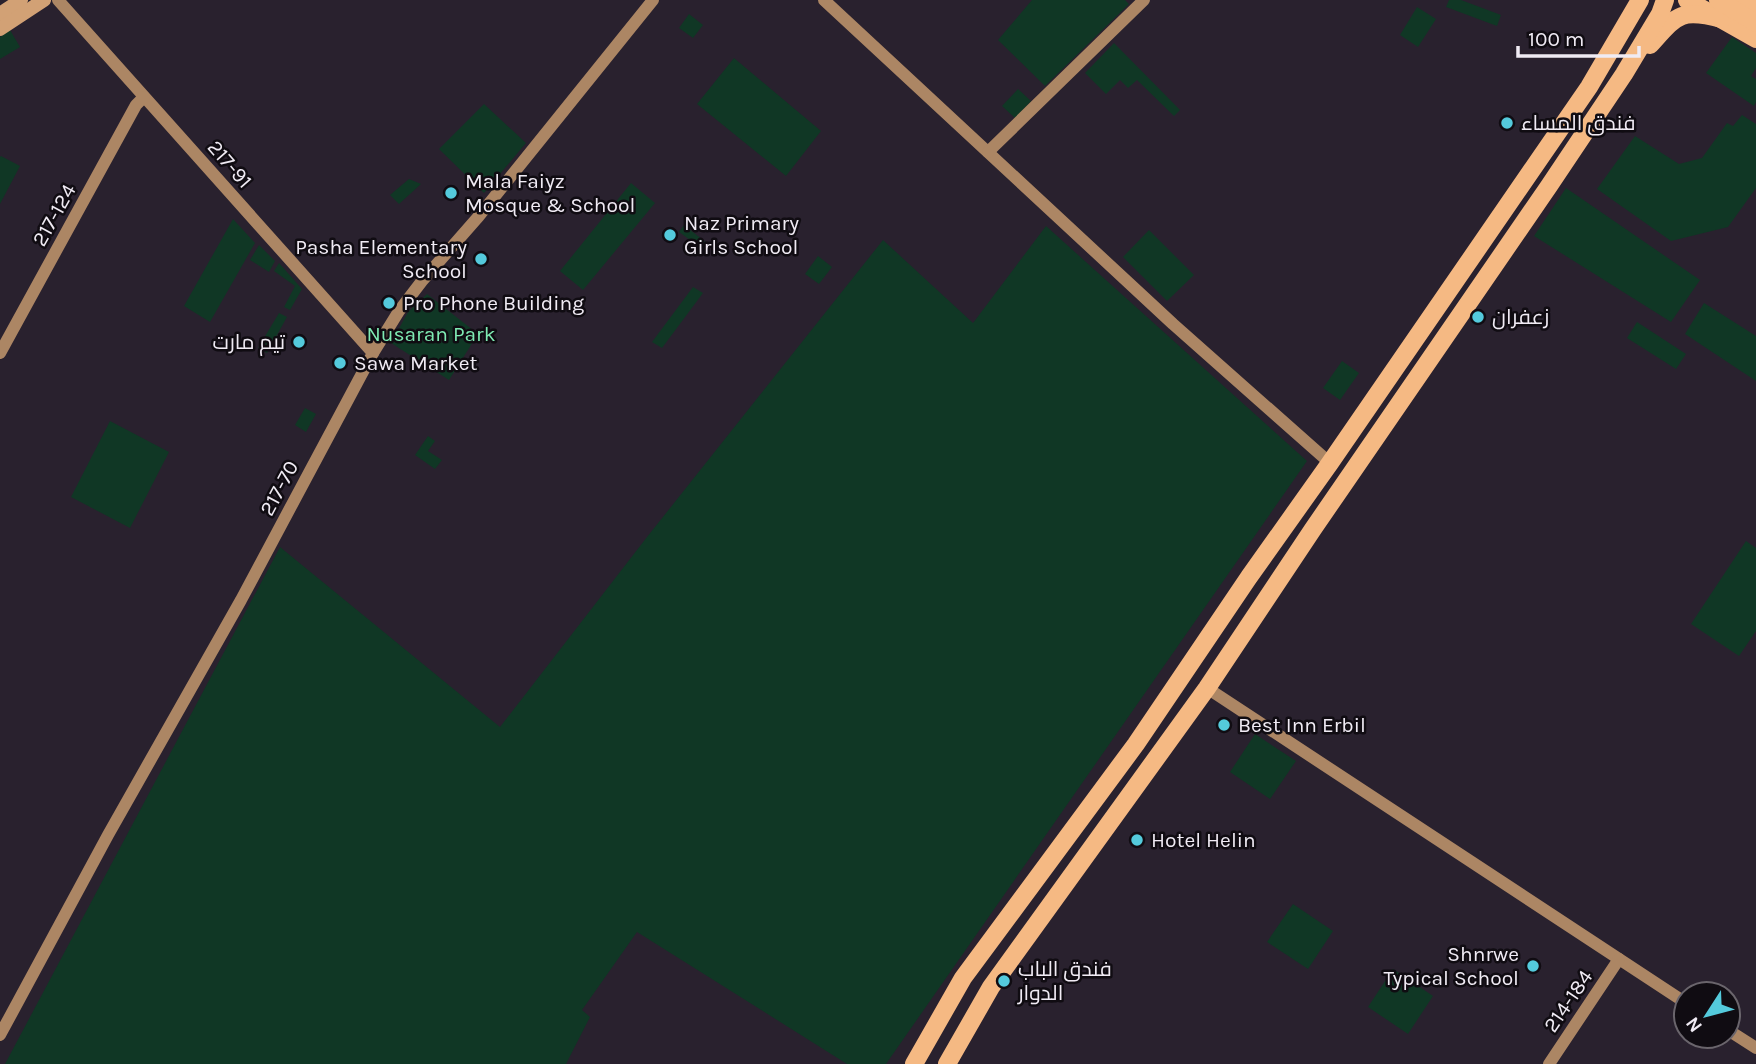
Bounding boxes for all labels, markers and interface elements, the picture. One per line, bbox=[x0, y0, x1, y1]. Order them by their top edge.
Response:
scale bar bbox=[1518, 14, 1639, 58]
text: 100 m bbox=[1528, 27, 1585, 51]
place label: فندق المساء bbox=[1521, 111, 1636, 136]
marker: فندق المساء bbox=[1499, 115, 1515, 131]
street label: 217-91 bbox=[203, 135, 257, 193]
place label: Mala Faiyz Mosque & School bbox=[465, 169, 635, 217]
street label: 217-124 bbox=[27, 180, 81, 250]
marker: Mala Faiyz Mosque & School bbox=[443, 185, 459, 201]
place label: Naz Primary Girls School bbox=[684, 211, 799, 259]
marker: Naz Primary Girls School bbox=[662, 227, 678, 243]
place label: Pasha Elementary School bbox=[295, 235, 467, 283]
marker: Pasha Elementary School bbox=[473, 251, 489, 267]
place label: Pro Phone Building bbox=[403, 291, 584, 315]
marker: Pro Phone Building bbox=[381, 295, 397, 311]
place label: زعفران bbox=[1492, 305, 1549, 330]
marker: زعفران bbox=[1470, 309, 1486, 325]
park label: Nusaran Park bbox=[366, 322, 496, 346]
place label: تيم مارت bbox=[213, 330, 285, 356]
marker: تيم مارت bbox=[291, 334, 307, 350]
place label: Sawa Market bbox=[354, 351, 478, 375]
marker: Sawa Market bbox=[332, 355, 348, 371]
street label: 217-70 bbox=[255, 456, 303, 520]
place label: Best Inn Erbil bbox=[1238, 713, 1366, 737]
marker: Best Inn Erbil bbox=[1216, 717, 1232, 733]
place label: Hotel Helin bbox=[1151, 828, 1256, 852]
marker: Hotel Helin bbox=[1129, 832, 1145, 848]
place label: Shnrwe Typical School bbox=[1383, 942, 1519, 990]
place label: فندق الباب الدوار bbox=[1017, 957, 1112, 1005]
marker: Shnrwe Typical School bbox=[1525, 958, 1541, 974]
street label: 214-184 bbox=[1539, 965, 1598, 1037]
marker: فندق الباب الدوار bbox=[996, 973, 1012, 989]
north arrow bbox=[1672, 980, 1742, 1050]
text: N bbox=[1681, 1012, 1707, 1036]

